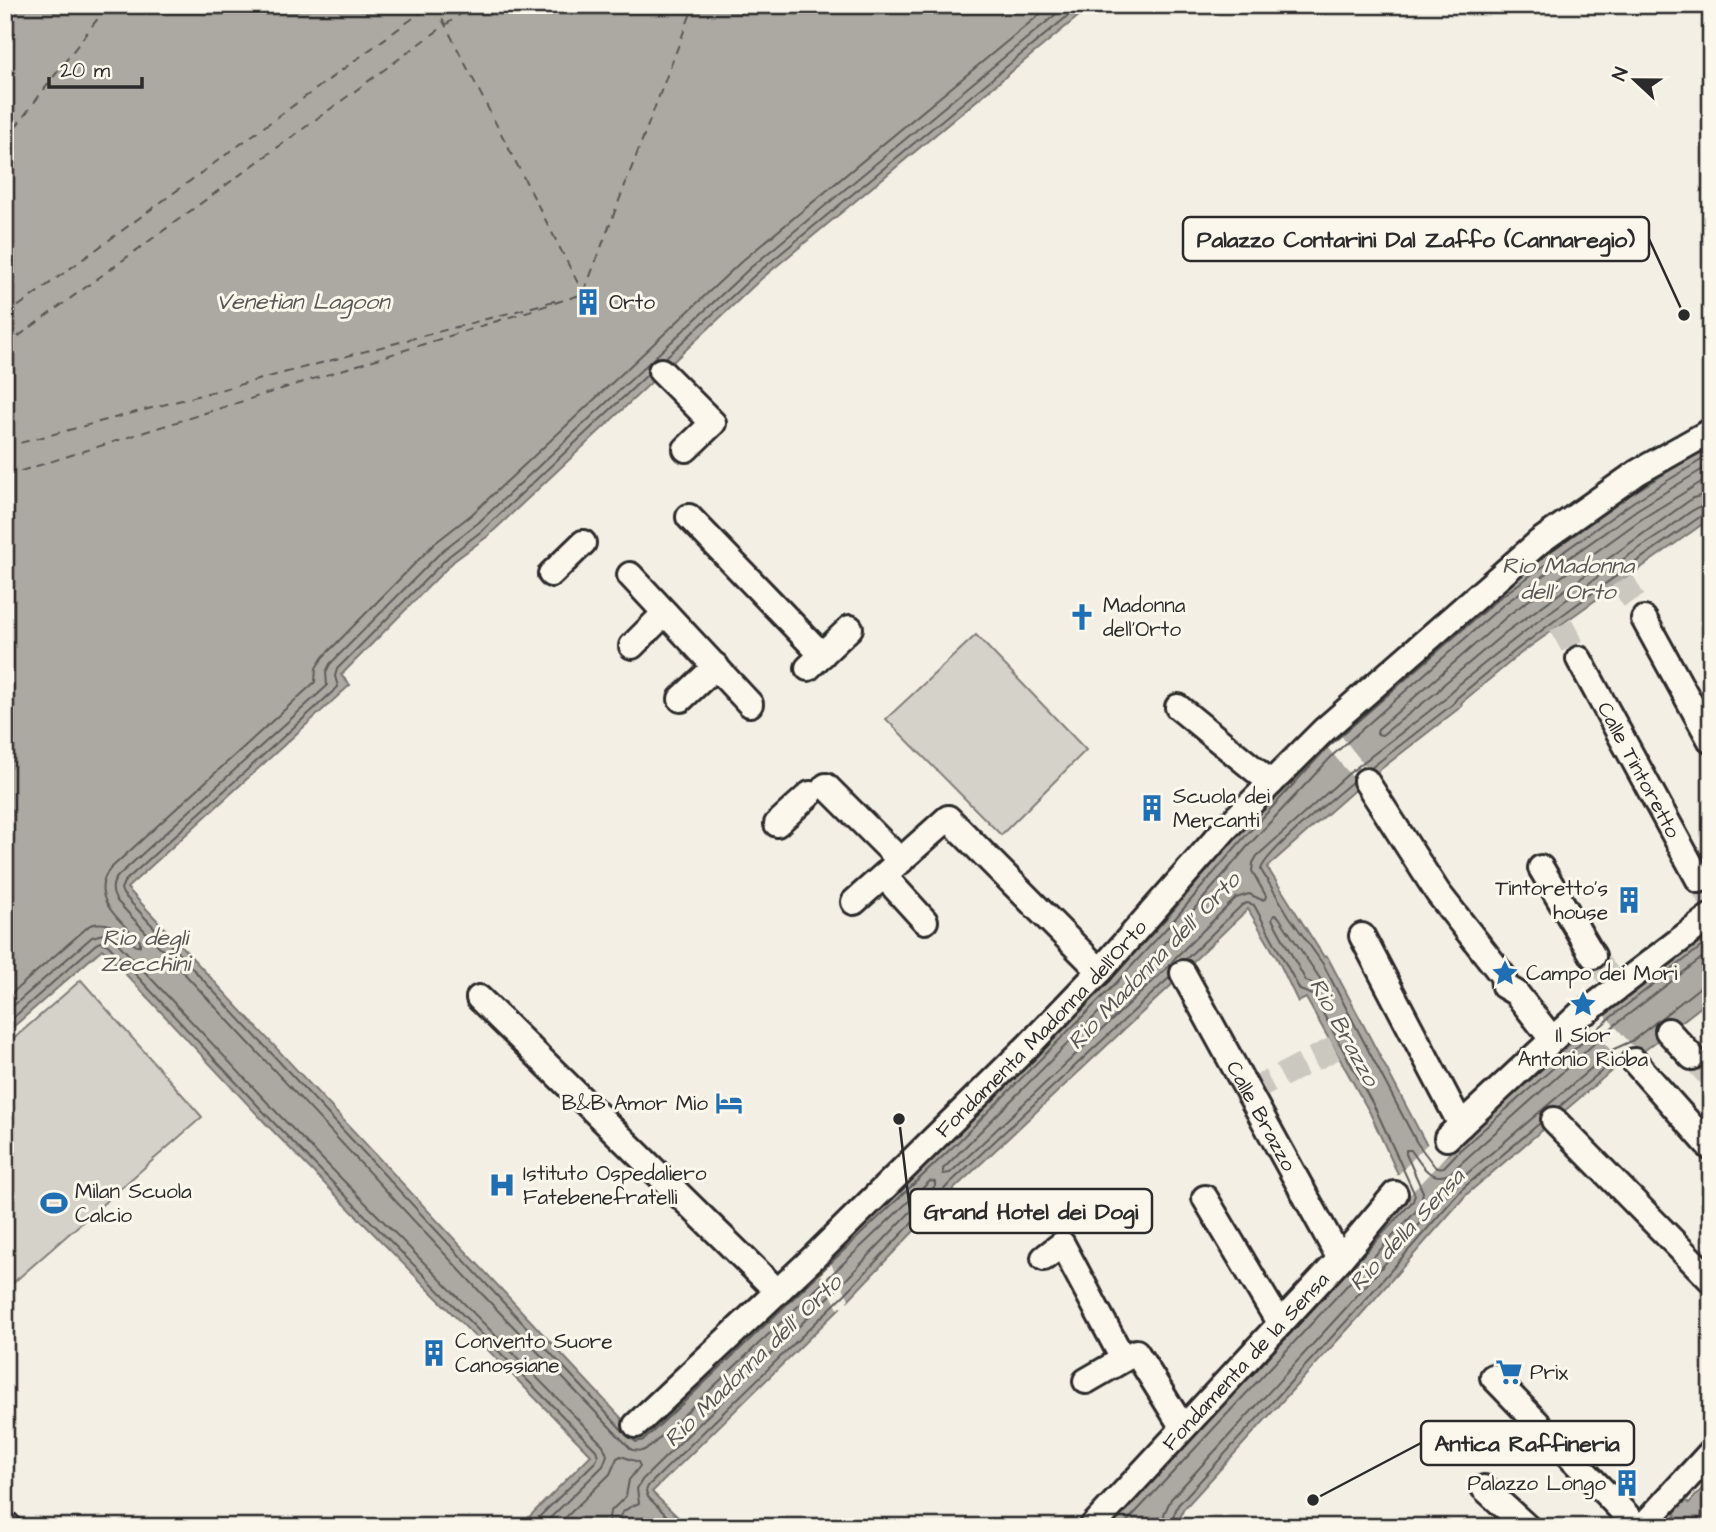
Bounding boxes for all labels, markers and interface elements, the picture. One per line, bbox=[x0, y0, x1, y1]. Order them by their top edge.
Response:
scale bar bbox=[49, 46, 142, 90]
north arrow bbox=[1600, 46, 1670, 116]
text: 20 m bbox=[60, 56, 111, 85]
text: N bbox=[1606, 64, 1635, 85]
callout: Palazzo Contarini Dal Zaffo (Cannaregio) bbox=[1183, 217, 1649, 261]
text: Palazzo Contarini Dal Zaffo (Cannaregio) bbox=[1197, 224, 1635, 257]
water label: Venetian Lagoon bbox=[217, 286, 392, 319]
building icon: Orto bbox=[573, 287, 603, 317]
place label: Orto bbox=[609, 288, 655, 317]
water label: Rio Madonna dell' Orto bbox=[1502, 550, 1635, 608]
place label: Madonna dell'Orto bbox=[1103, 591, 1186, 644]
church icon: Madonna dell'Orto bbox=[1067, 602, 1097, 632]
street label: Calle Tintoretto bbox=[1590, 697, 1688, 843]
place label: Scuola dei Mercanti bbox=[1173, 782, 1270, 835]
building icon: Scuola dei Mercanti bbox=[1137, 793, 1167, 823]
water label: Rio Madonna dell' Orto bbox=[1060, 863, 1249, 1057]
place label: Tintoretto's house bbox=[1495, 874, 1608, 927]
building icon: Tintoretto's house bbox=[1614, 885, 1644, 915]
street label: Fondamenta Madonna dell'Orto bbox=[929, 913, 1153, 1144]
water label: Rio degli Zecchini bbox=[100, 922, 192, 980]
place icon: Campo dei Mori bbox=[1490, 958, 1520, 988]
place label: Campo dei Mori bbox=[1526, 959, 1677, 989]
water label: Rio Brazzo bbox=[1301, 972, 1388, 1093]
place icon: Il Sior Antonio Rioba bbox=[1568, 989, 1598, 1019]
place label: Il Sior Antonio Rioba bbox=[1518, 1021, 1649, 1074]
street label: Calle Brazzo bbox=[1219, 1056, 1304, 1176]
hotel icon: B&B Amor Mio bbox=[714, 1088, 744, 1118]
place label: B&B Amor Mio bbox=[562, 1089, 708, 1118]
place label: Istituto Ospedaliero Fatebenefratelli bbox=[523, 1159, 707, 1212]
water label: Rio della Sensa bbox=[1342, 1161, 1473, 1298]
hospital icon: Istituto Ospedaliero Fatebenefratelli bbox=[487, 1170, 517, 1200]
place label: Milan Scuola Calcio bbox=[75, 1177, 192, 1230]
sports icon: Milan Scuola Calcio bbox=[39, 1188, 69, 1218]
callout: Grand Hotel dei Dogi bbox=[910, 1189, 1152, 1233]
text: Grand Hotel dei Dogi bbox=[924, 1196, 1139, 1229]
street label: Fondamenta de la Sensa bbox=[1155, 1265, 1336, 1457]
water label: Rio Madonna dell' Orto bbox=[657, 1266, 851, 1455]
place label: Convento Suore Canossiane bbox=[455, 1327, 613, 1380]
building icon: Convento Suore Canossiane bbox=[419, 1338, 449, 1368]
supermarket icon: Prix bbox=[1494, 1357, 1524, 1387]
place label: Prix bbox=[1530, 1358, 1568, 1387]
callout: Antica Raffineria bbox=[1421, 1421, 1634, 1465]
text: Antica Raffineria bbox=[1434, 1428, 1620, 1460]
building icon: Palazzo Longo bbox=[1612, 1468, 1642, 1498]
place label: Palazzo Longo bbox=[1467, 1469, 1606, 1500]

